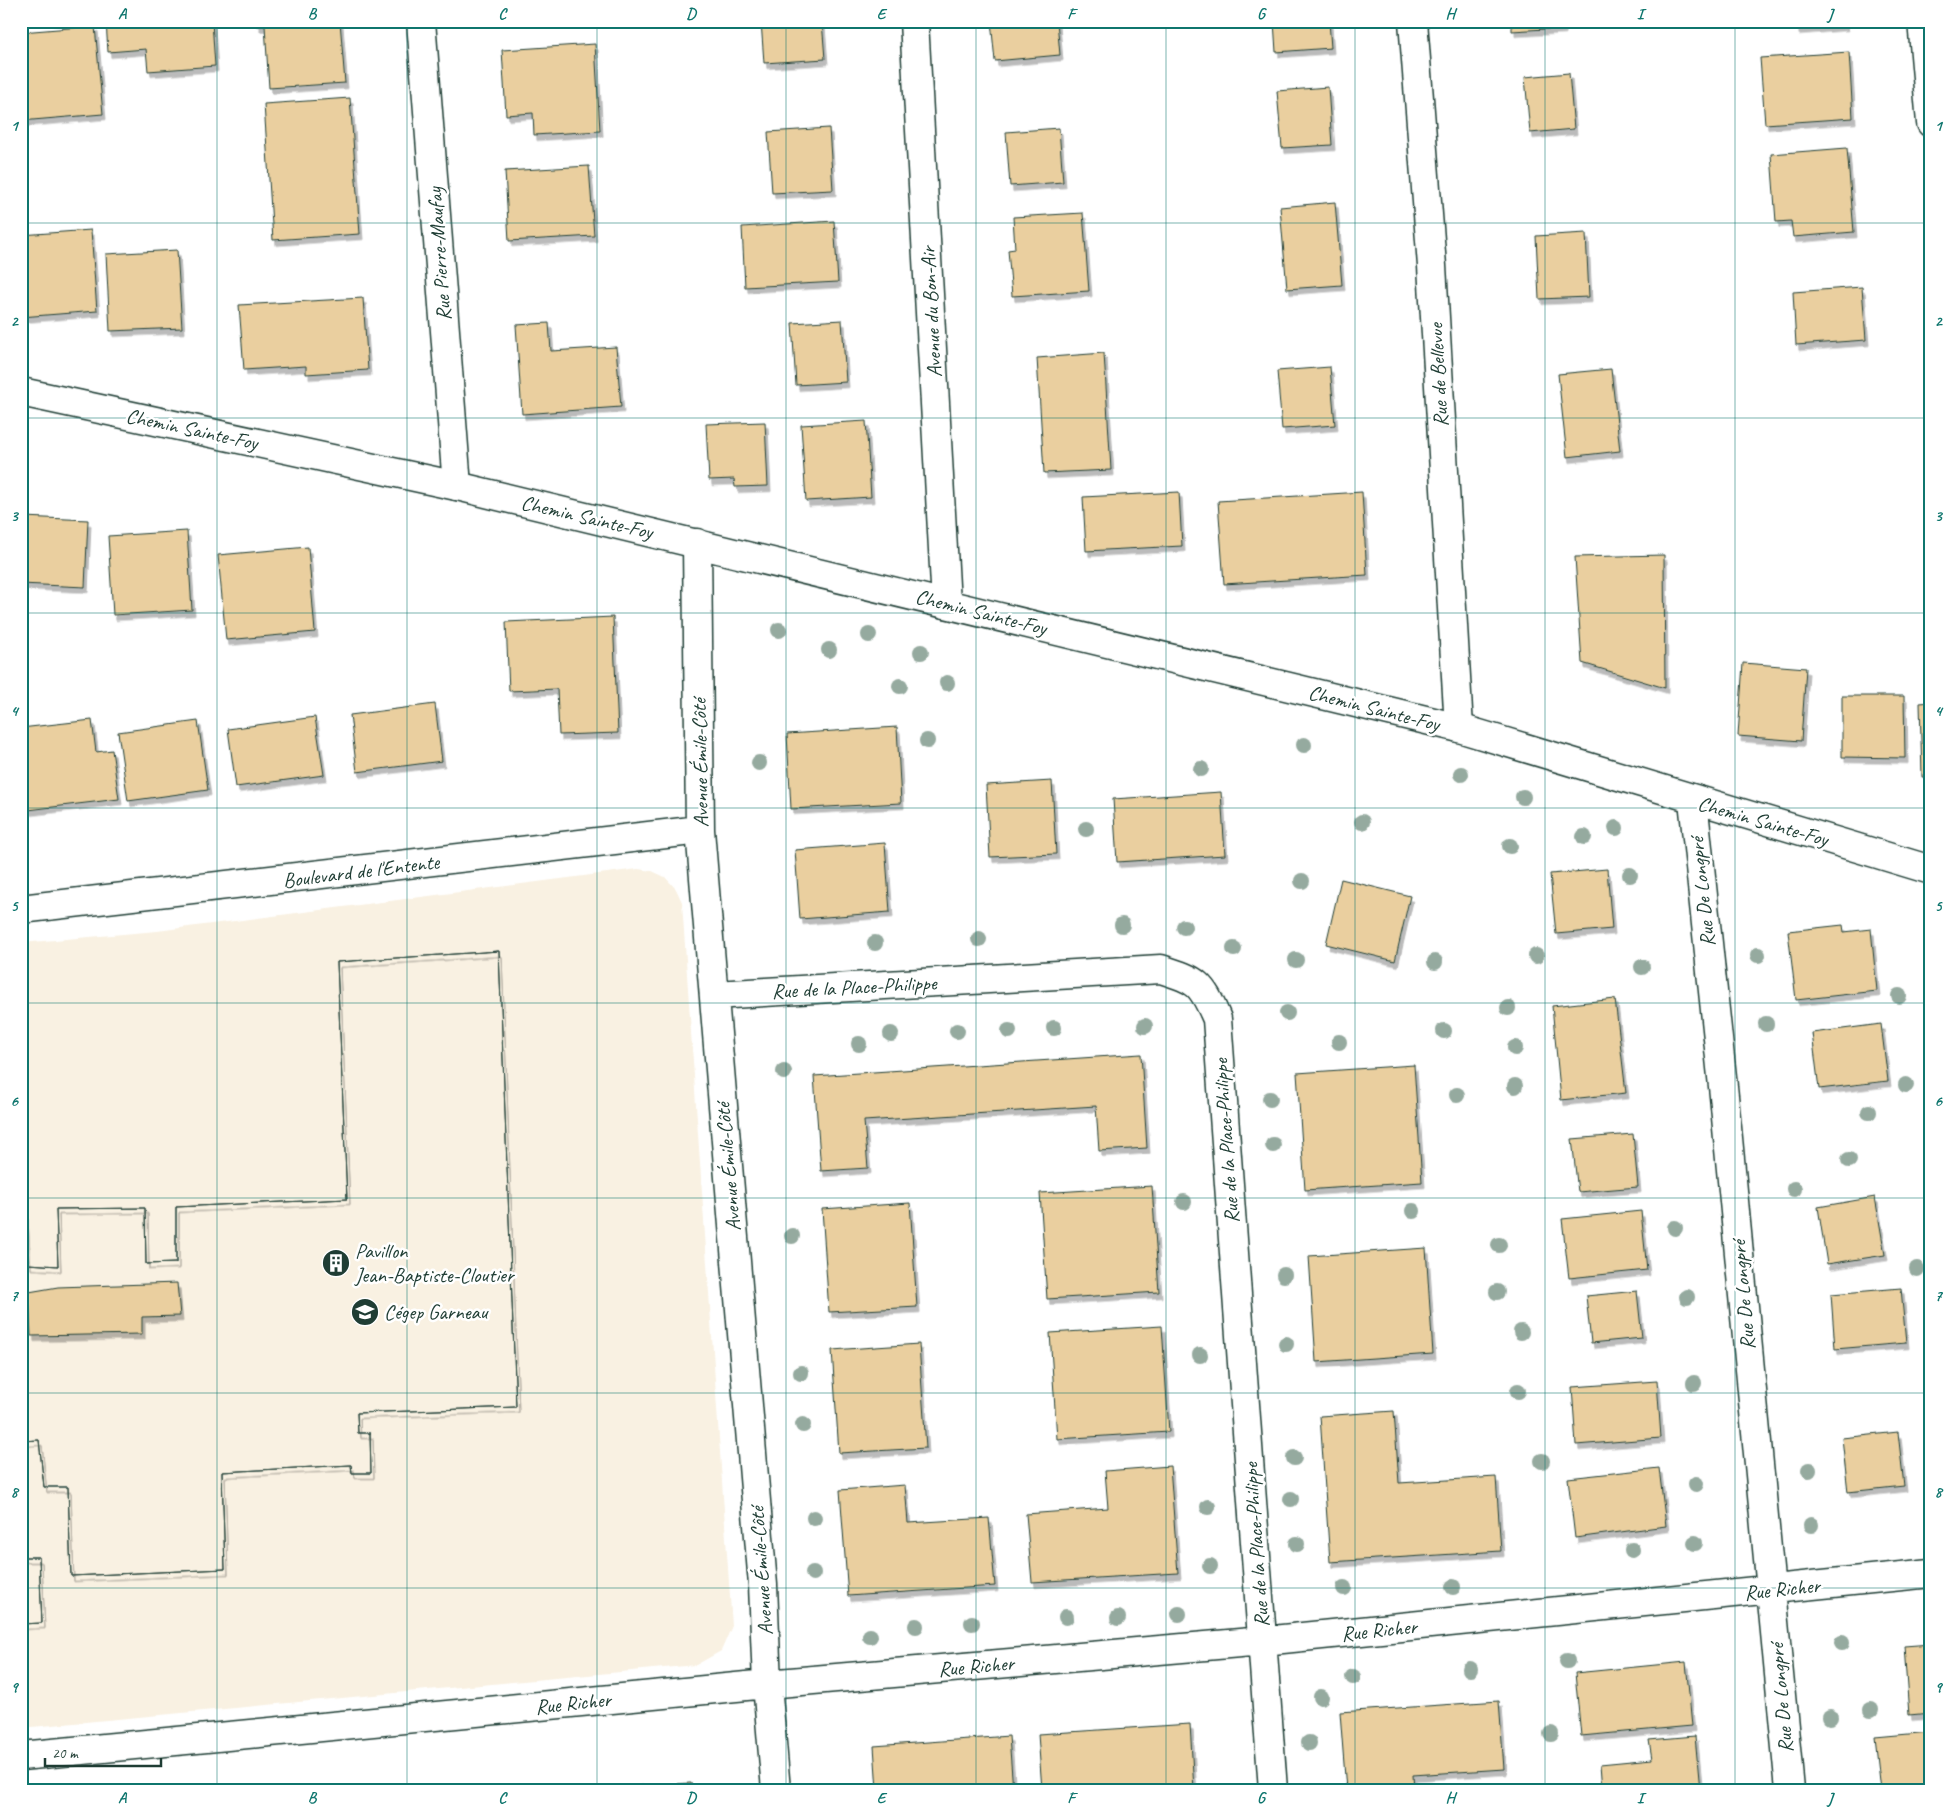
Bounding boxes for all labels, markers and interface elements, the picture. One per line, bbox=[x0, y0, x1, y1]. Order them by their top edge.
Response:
text: A bbox=[118, 4, 128, 24]
text: B bbox=[308, 4, 318, 24]
text: C bbox=[498, 4, 508, 24]
text: D bbox=[686, 4, 697, 24]
text: E bbox=[877, 4, 888, 24]
text: F bbox=[1067, 4, 1078, 24]
text: G bbox=[1257, 4, 1267, 24]
text: H bbox=[1445, 4, 1457, 24]
text: I bbox=[1637, 4, 1647, 24]
text: J bbox=[1826, 4, 1835, 24]
text: 1 bbox=[10, 116, 19, 136]
text: 1 bbox=[1934, 116, 1943, 136]
street label: Rue Pierre-Maufay bbox=[421, 185, 457, 322]
street label: Avenue du Bon-Air bbox=[914, 243, 947, 378]
text: 2 bbox=[10, 311, 19, 331]
text: 2 bbox=[1934, 311, 1943, 331]
street label: Rue de Bellevue bbox=[1422, 320, 1454, 427]
street label: Chemin Sainte-Foy bbox=[124, 402, 262, 456]
street label: Chemin Sainte-Foy bbox=[519, 489, 657, 545]
text: 3 bbox=[10, 506, 19, 526]
text: 3 bbox=[1934, 506, 1943, 526]
street label: Chemin Sainte-Foy bbox=[913, 583, 1051, 641]
street label: Chemin Sainte-Foy bbox=[1306, 679, 1444, 737]
street label: Avenue Émile-Côté bbox=[686, 695, 714, 828]
text: 4 bbox=[10, 701, 19, 721]
text: 4 bbox=[1934, 701, 1943, 721]
street label: Chemin Sainte-Foy bbox=[1695, 790, 1833, 852]
street label: Rue De Longpré bbox=[1683, 833, 1721, 948]
street label: Boulevard de l'Entente bbox=[281, 848, 442, 893]
text: 5 bbox=[11, 896, 20, 916]
text: 5 bbox=[1935, 896, 1944, 916]
street label: Rue de la Place-Philippe bbox=[771, 970, 938, 1004]
street label: Rue de la Place-Philippe bbox=[1207, 1057, 1245, 1224]
text: 6 bbox=[10, 1091, 19, 1111]
text: 6 bbox=[1934, 1091, 1943, 1111]
street label: Avenue Émile-Côté bbox=[709, 1099, 747, 1232]
street label: Rue De Longpré bbox=[1725, 1236, 1761, 1351]
place label: Pavillon Jean-Baptiste-Cloutier bbox=[354, 1238, 515, 1288]
building icon: Pavillon Jean-Baptiste-Cloutier bbox=[321, 1248, 351, 1278]
text: 7 bbox=[10, 1286, 19, 1306]
text: 7 bbox=[1934, 1286, 1943, 1306]
school or university icon: Cégep Garneau bbox=[350, 1297, 380, 1327]
place label: Cégep Garneau bbox=[384, 1299, 489, 1325]
street label: Rue de la Place-Philippe bbox=[1237, 1461, 1275, 1628]
text: 8 bbox=[10, 1482, 19, 1502]
text: 8 bbox=[1934, 1482, 1943, 1502]
street label: Avenue Émile-Côté bbox=[743, 1503, 778, 1636]
street label: Rue Richer bbox=[1743, 1572, 1823, 1606]
street label: Rue Richer bbox=[1340, 1613, 1420, 1647]
street label: Rue De Longpré bbox=[1763, 1639, 1799, 1754]
street label: Rue Richer bbox=[937, 1650, 1016, 1682]
text: 9 bbox=[10, 1677, 19, 1697]
text: 9 bbox=[1934, 1677, 1943, 1697]
street label: Rue Richer bbox=[534, 1686, 614, 1720]
scale bar bbox=[45, 1736, 161, 1768]
text: 20 m bbox=[52, 1744, 79, 1763]
text: A bbox=[118, 1788, 128, 1808]
text: B bbox=[308, 1788, 318, 1808]
text: C bbox=[498, 1788, 508, 1808]
text: D bbox=[686, 1788, 697, 1808]
text: E bbox=[877, 1788, 888, 1808]
text: F bbox=[1067, 1788, 1078, 1808]
text: G bbox=[1257, 1788, 1267, 1808]
text: H bbox=[1445, 1788, 1457, 1808]
text: I bbox=[1637, 1788, 1647, 1808]
text: J bbox=[1826, 1788, 1835, 1808]

